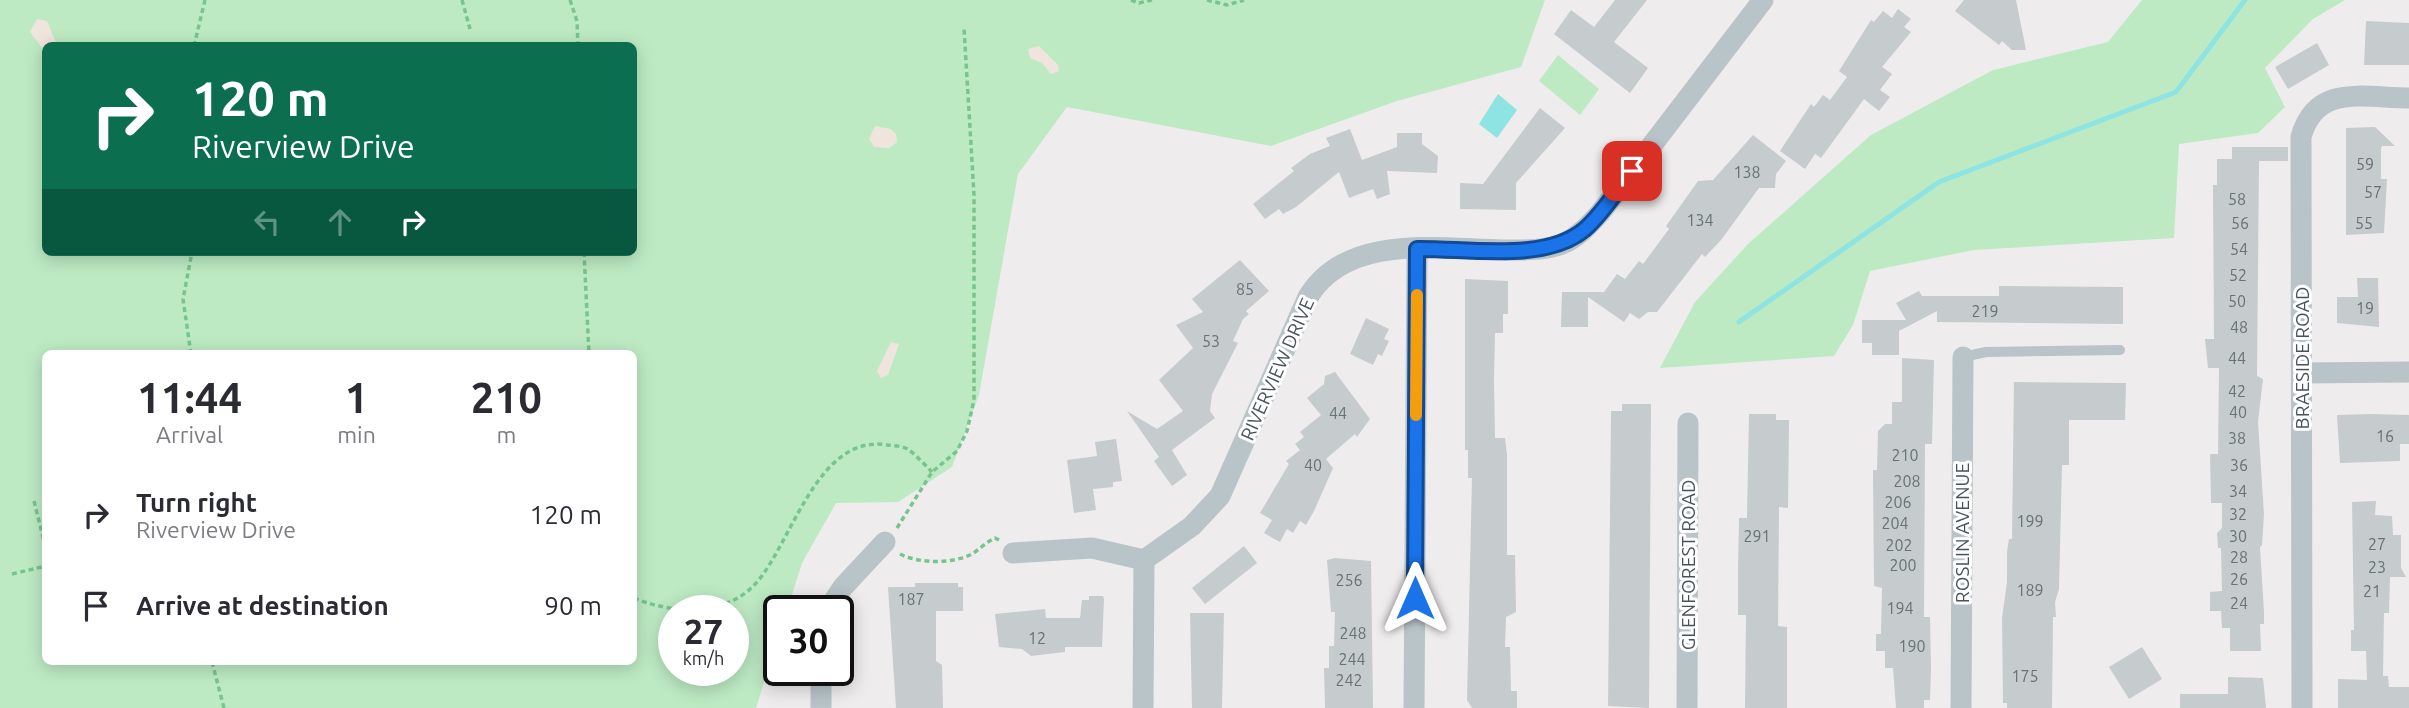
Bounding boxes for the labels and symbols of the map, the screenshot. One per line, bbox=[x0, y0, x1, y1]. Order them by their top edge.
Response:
pin bbox=[1602, 141, 1662, 201]
house number: 59 bbox=[2356, 155, 2374, 173]
house number: 138 bbox=[1733, 163, 1761, 181]
house number: 57 bbox=[2364, 183, 2382, 201]
house number: 58 bbox=[2228, 190, 2246, 208]
house number: 134 bbox=[1686, 211, 1714, 229]
house number: 56 bbox=[2231, 214, 2249, 232]
house number: 55 bbox=[2355, 214, 2373, 232]
house number: 54 bbox=[2230, 240, 2248, 258]
house number: 52 bbox=[2229, 266, 2247, 284]
house number: 85 bbox=[1236, 280, 1254, 298]
street label: BRAESIDE ROAD bbox=[2291, 287, 2313, 429]
house number: 50 bbox=[2228, 292, 2246, 310]
street label: RIVERVIEW DRIVE bbox=[1236, 294, 1318, 444]
house number: 19 bbox=[2356, 299, 2374, 317]
house number: 219 bbox=[1971, 302, 1999, 320]
house number: 48 bbox=[2230, 318, 2248, 336]
house number: 53 bbox=[1202, 332, 1220, 350]
house number: 44 bbox=[2228, 349, 2246, 367]
house number: 42 bbox=[2228, 382, 2246, 400]
house number: 40 bbox=[2229, 403, 2247, 421]
house number: 44 bbox=[1329, 404, 1347, 422]
house number: 16 bbox=[2376, 427, 2394, 445]
house number: 38 bbox=[2228, 429, 2246, 447]
house number: 210 bbox=[1891, 446, 1919, 464]
house number: 40 bbox=[1304, 456, 1322, 474]
house number: 36 bbox=[2230, 456, 2248, 474]
street label: ROSLIN AVENUE bbox=[1951, 463, 1973, 603]
house number: 208 bbox=[1893, 472, 1921, 490]
street label: GLENFOREST ROAD bbox=[1677, 480, 1699, 650]
house number: 34 bbox=[2229, 482, 2247, 500]
house number: 206 bbox=[1884, 493, 1912, 511]
house number: 32 bbox=[2229, 505, 2247, 523]
house number: 199 bbox=[2016, 512, 2044, 530]
house number: 204 bbox=[1881, 514, 1909, 532]
house number: 291 bbox=[1743, 527, 1771, 545]
house number: 30 bbox=[2229, 527, 2247, 545]
house number: 27 bbox=[2368, 535, 2386, 553]
house number: 202 bbox=[1885, 536, 1913, 554]
house number: 28 bbox=[2230, 548, 2248, 566]
house number: 200 bbox=[1889, 556, 1917, 574]
house number: 23 bbox=[2368, 558, 2386, 576]
position arrow bbox=[1378, 561, 1452, 635]
house number: 26 bbox=[2230, 570, 2248, 588]
house number: 256 bbox=[1335, 571, 1363, 589]
house number: 189 bbox=[2016, 581, 2044, 599]
house number: 21 bbox=[2363, 582, 2381, 600]
house number: 187 bbox=[897, 590, 925, 608]
house number: 24 bbox=[2230, 594, 2248, 612]
speed limit sign: 30 bbox=[763, 595, 854, 686]
house number: 194 bbox=[1886, 599, 1914, 617]
house number: 248 bbox=[1339, 624, 1367, 642]
house number: 12 bbox=[1028, 629, 1046, 647]
house number: 190 bbox=[1898, 637, 1926, 655]
house number: 244 bbox=[1338, 650, 1366, 668]
house number: 175 bbox=[2011, 667, 2039, 685]
house number: 242 bbox=[1335, 671, 1363, 689]

